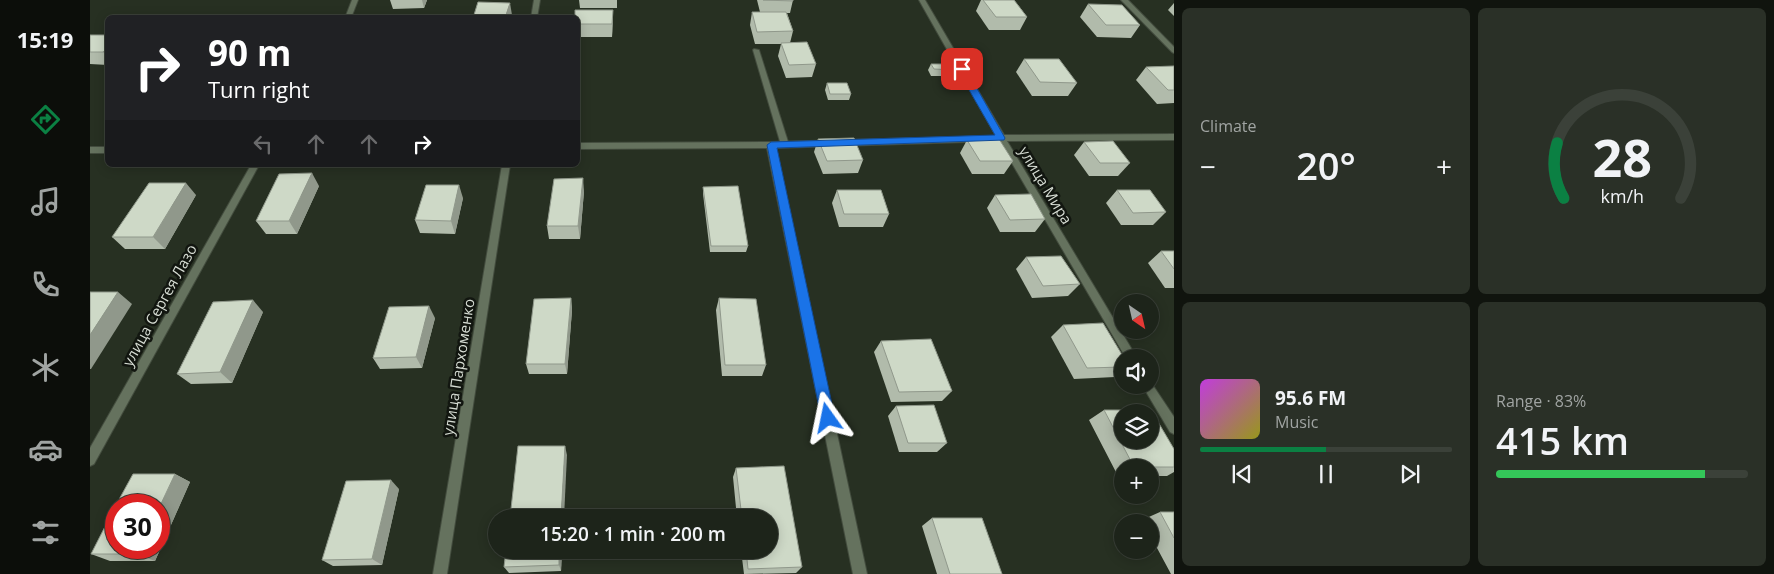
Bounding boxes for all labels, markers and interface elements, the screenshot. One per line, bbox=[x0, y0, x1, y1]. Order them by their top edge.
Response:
text: 15:19 bbox=[17, 24, 73, 54]
text: 90 m bbox=[208, 29, 291, 76]
icon: right bbox=[125, 35, 190, 100]
pin bbox=[941, 48, 983, 90]
icon: arrive bbox=[948, 55, 976, 83]
text: Turn right bbox=[208, 74, 310, 104]
icon: directions bbox=[28, 102, 63, 137]
text: Climate bbox=[1200, 115, 1257, 137]
text: 28 bbox=[1592, 121, 1652, 192]
icon: left bbox=[249, 130, 277, 158]
icon: ahead bbox=[302, 130, 330, 158]
icon: ahead bbox=[355, 130, 383, 158]
icon: right bbox=[408, 130, 436, 158]
text: 20° bbox=[1296, 139, 1356, 191]
street label: улица Мира bbox=[1015, 142, 1077, 228]
text: − bbox=[1200, 147, 1216, 185]
text: + bbox=[1436, 147, 1452, 185]
icon: music bbox=[28, 184, 63, 219]
text: km/h bbox=[1600, 184, 1644, 208]
street label: улица Сергея Лазо bbox=[117, 240, 201, 370]
icon: phone bbox=[28, 267, 63, 302]
north arrow bbox=[1114, 294, 1159, 339]
map controls bbox=[1114, 294, 1159, 559]
street label: улица Пархоменко bbox=[437, 297, 479, 437]
button: sound bbox=[1114, 349, 1159, 394]
icon: climate bbox=[28, 350, 63, 385]
text: 95.6 FM bbox=[1275, 385, 1346, 411]
text: Range · 83% bbox=[1496, 390, 1586, 412]
position arrow bbox=[801, 391, 853, 443]
button: layers bbox=[1114, 404, 1159, 449]
text: Music bbox=[1275, 411, 1319, 433]
text: 415 km bbox=[1496, 414, 1629, 466]
icon: car bbox=[28, 432, 63, 467]
button: + bbox=[1114, 459, 1159, 504]
icon: previous bbox=[1228, 460, 1256, 488]
icon: pause bbox=[1312, 460, 1340, 488]
icon: next bbox=[1396, 460, 1424, 488]
speed limit sign: 30 bbox=[105, 494, 170, 559]
button: − bbox=[1114, 514, 1159, 559]
icon: filters bbox=[28, 515, 63, 550]
text: 15:20 · 1 min · 200 m bbox=[540, 521, 726, 547]

